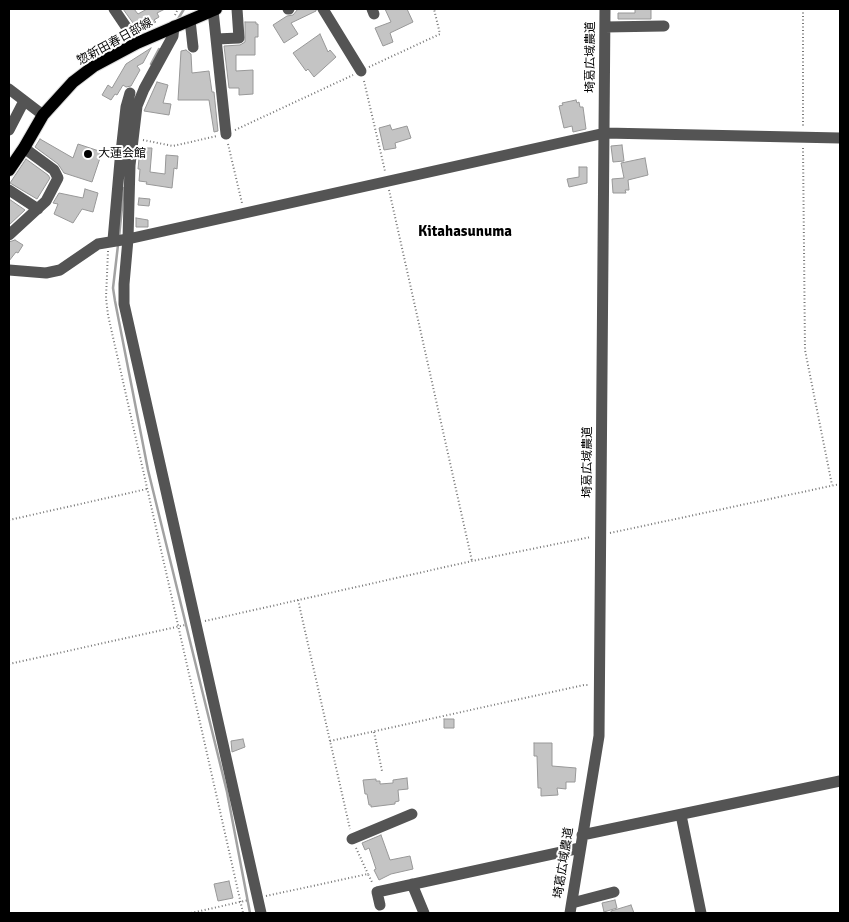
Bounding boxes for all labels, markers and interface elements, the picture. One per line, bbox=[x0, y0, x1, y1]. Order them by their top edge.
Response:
street label: 惣新田春日部線 bbox=[75, 15, 155, 69]
street label: 埼葛広域農道 bbox=[584, 21, 598, 93]
place label: 大蓮会館 bbox=[98, 147, 146, 161]
marker: 大蓮会館 bbox=[82, 148, 94, 160]
district label: Kitahasunuma bbox=[418, 223, 512, 241]
street label: 埼葛広域農道 bbox=[581, 426, 595, 498]
street label: 埼葛広域農道 bbox=[551, 826, 577, 900]

